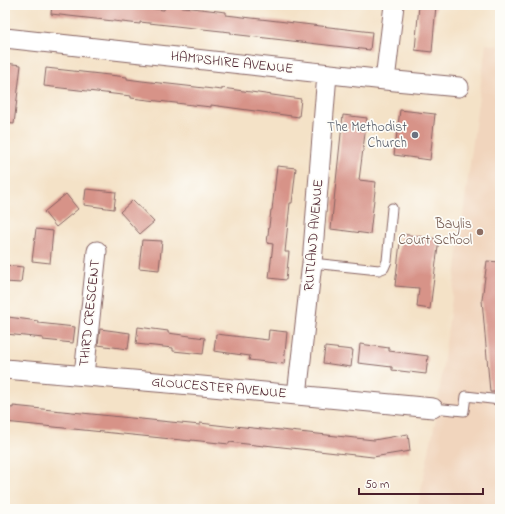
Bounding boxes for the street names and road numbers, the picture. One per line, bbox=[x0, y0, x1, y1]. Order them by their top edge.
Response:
street label: HAMPSHIRE AVENUE bbox=[170, 46, 294, 80]
street label: RUTLAND AVENUE bbox=[299, 178, 329, 292]
street label: THIRD CRESCENT bbox=[74, 258, 106, 368]
street label: GLOUCESTER AVENUE bbox=[151, 372, 287, 404]

